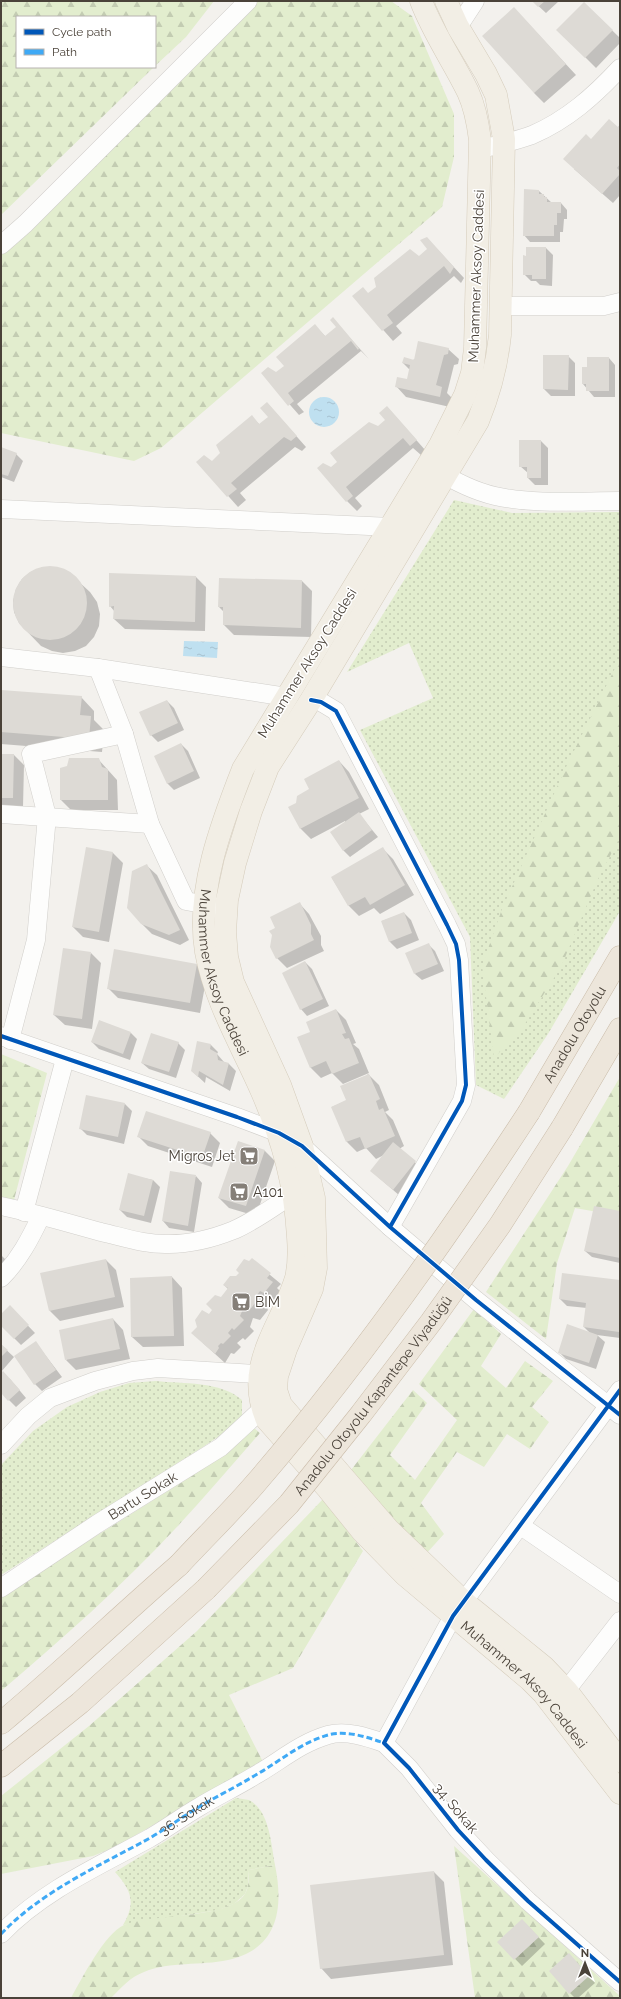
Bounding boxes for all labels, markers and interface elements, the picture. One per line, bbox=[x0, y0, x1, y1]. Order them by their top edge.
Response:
legend bbox=[16, 16, 156, 68]
text: Cycle path bbox=[52, 25, 111, 39]
text: Path bbox=[52, 45, 77, 59]
street label: Muhammer Aksoy Caddesi bbox=[465, 189, 487, 363]
street label: Muhammer Aksoy Caddesi bbox=[254, 585, 360, 741]
street label: Muhammer Aksoy Caddesi bbox=[196, 888, 252, 1058]
street label: Anadolu Otoyolu bbox=[540, 983, 609, 1085]
supermarket icon: Migros Jet bbox=[238, 1145, 260, 1167]
place label: Migros Jet bbox=[169, 1148, 235, 1164]
supermarket icon: A101 bbox=[228, 1181, 250, 1203]
place label: A101 bbox=[253, 1184, 283, 1200]
supermarket icon: BİM bbox=[230, 1291, 252, 1313]
place label: BİM bbox=[255, 1292, 280, 1310]
street label: Anadolu Otoyolu Kapantepe Viyadüğü bbox=[291, 1293, 455, 1499]
street label: Bartu Sokak bbox=[105, 1468, 180, 1523]
street label: Muhammer Aksoy Caddesi bbox=[458, 1617, 590, 1751]
street label: 34. Sokak bbox=[430, 1780, 482, 1837]
street label: 36. Sokak bbox=[156, 1792, 217, 1838]
north arrow bbox=[565, 1943, 605, 1983]
text: N bbox=[581, 1947, 589, 1960]

